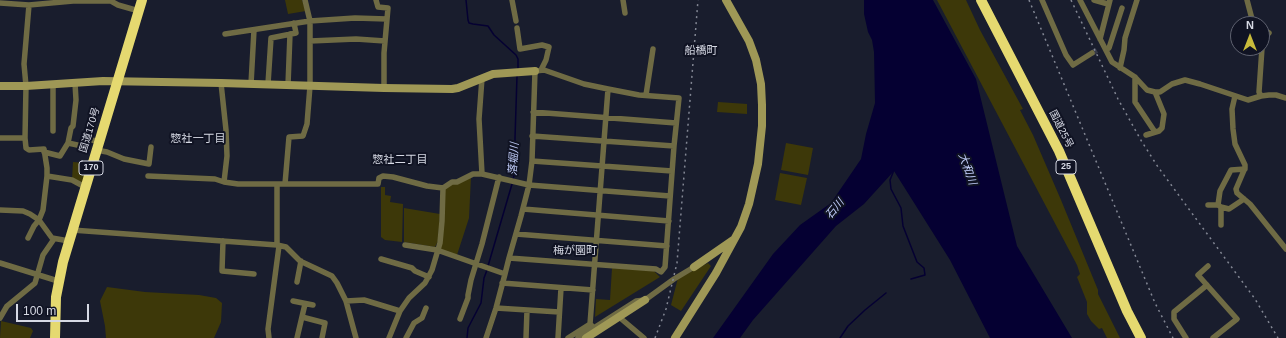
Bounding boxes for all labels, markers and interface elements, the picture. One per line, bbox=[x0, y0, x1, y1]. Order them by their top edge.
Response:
north arrow bbox=[1230, 16, 1270, 56]
text: N bbox=[1246, 19, 1254, 31]
district label: 船橋町 bbox=[685, 44, 717, 58]
street label: 国道170号 bbox=[77, 106, 103, 154]
street label: 国道25号 bbox=[1046, 108, 1076, 150]
district label: 惣社一丁目 bbox=[171, 132, 225, 146]
water label: 落堀川 bbox=[506, 142, 522, 176]
water label: 大和川 bbox=[955, 151, 979, 187]
district label: 惣社二丁目 bbox=[373, 153, 427, 167]
road number: 25 bbox=[1056, 160, 1076, 174]
road number: 170 bbox=[79, 161, 103, 175]
water label: 石川 bbox=[823, 196, 847, 222]
district label: 梅が園町 bbox=[553, 244, 597, 258]
scale bar bbox=[18, 296, 91, 322]
text: 100 m bbox=[23, 304, 56, 318]

